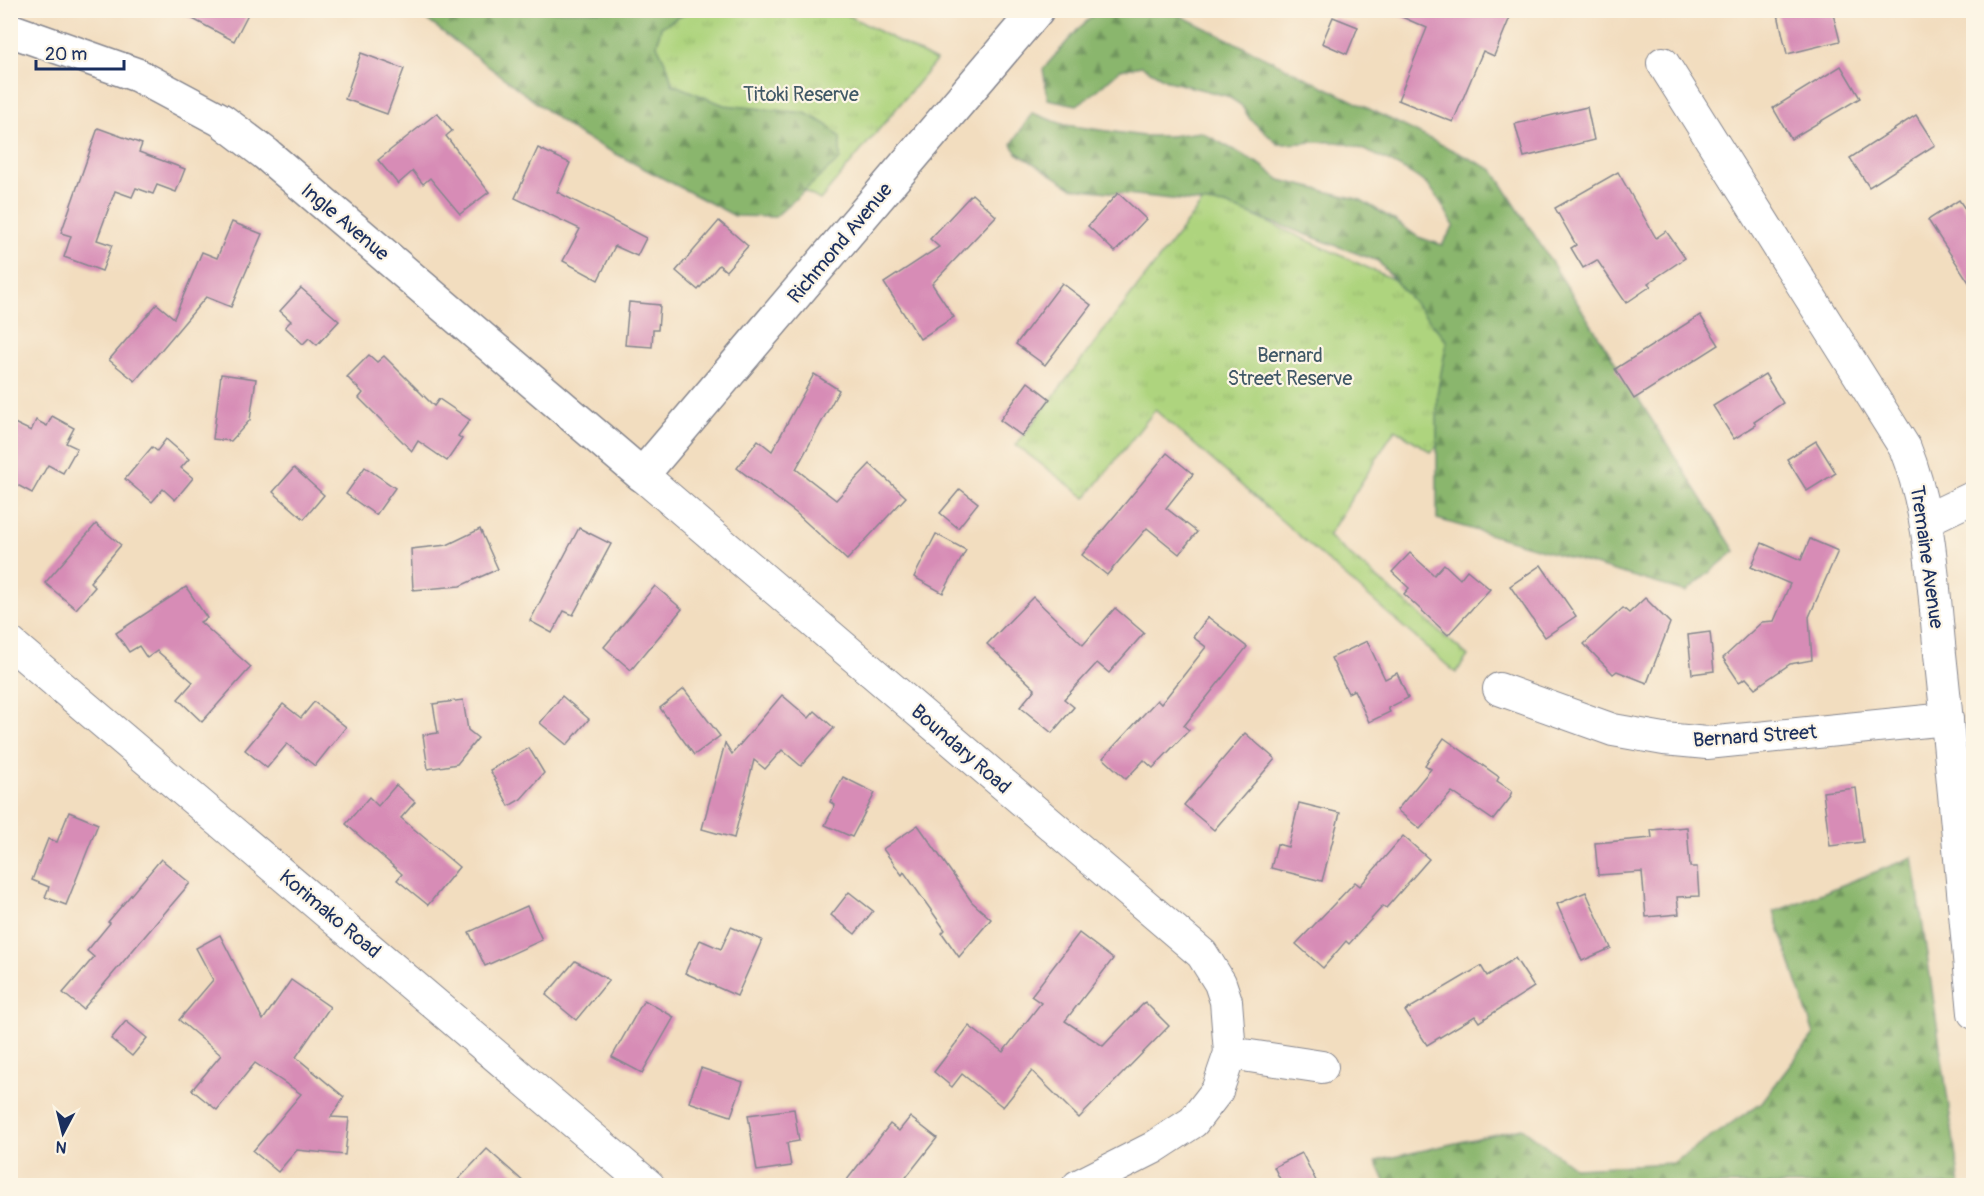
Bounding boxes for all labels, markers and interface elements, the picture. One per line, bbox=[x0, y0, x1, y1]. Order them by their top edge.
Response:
scale bar bbox=[36, 33, 124, 71]
text: 20 m bbox=[45, 43, 87, 66]
park label: Titoki Reserve bbox=[743, 82, 859, 107]
street label: Richmond Avenue bbox=[782, 177, 898, 308]
street label: Ingle Avenue bbox=[296, 178, 394, 266]
park label: Bernard Street Reserve bbox=[1228, 343, 1353, 391]
street label: Tremaine Avenue bbox=[1905, 484, 1949, 630]
street label: Boundary Road bbox=[906, 699, 1016, 799]
street label: Bernard Street bbox=[1692, 719, 1819, 753]
street label: Korimako Road bbox=[274, 864, 386, 964]
north arrow bbox=[33, 1103, 93, 1163]
text: N bbox=[55, 1136, 68, 1157]

